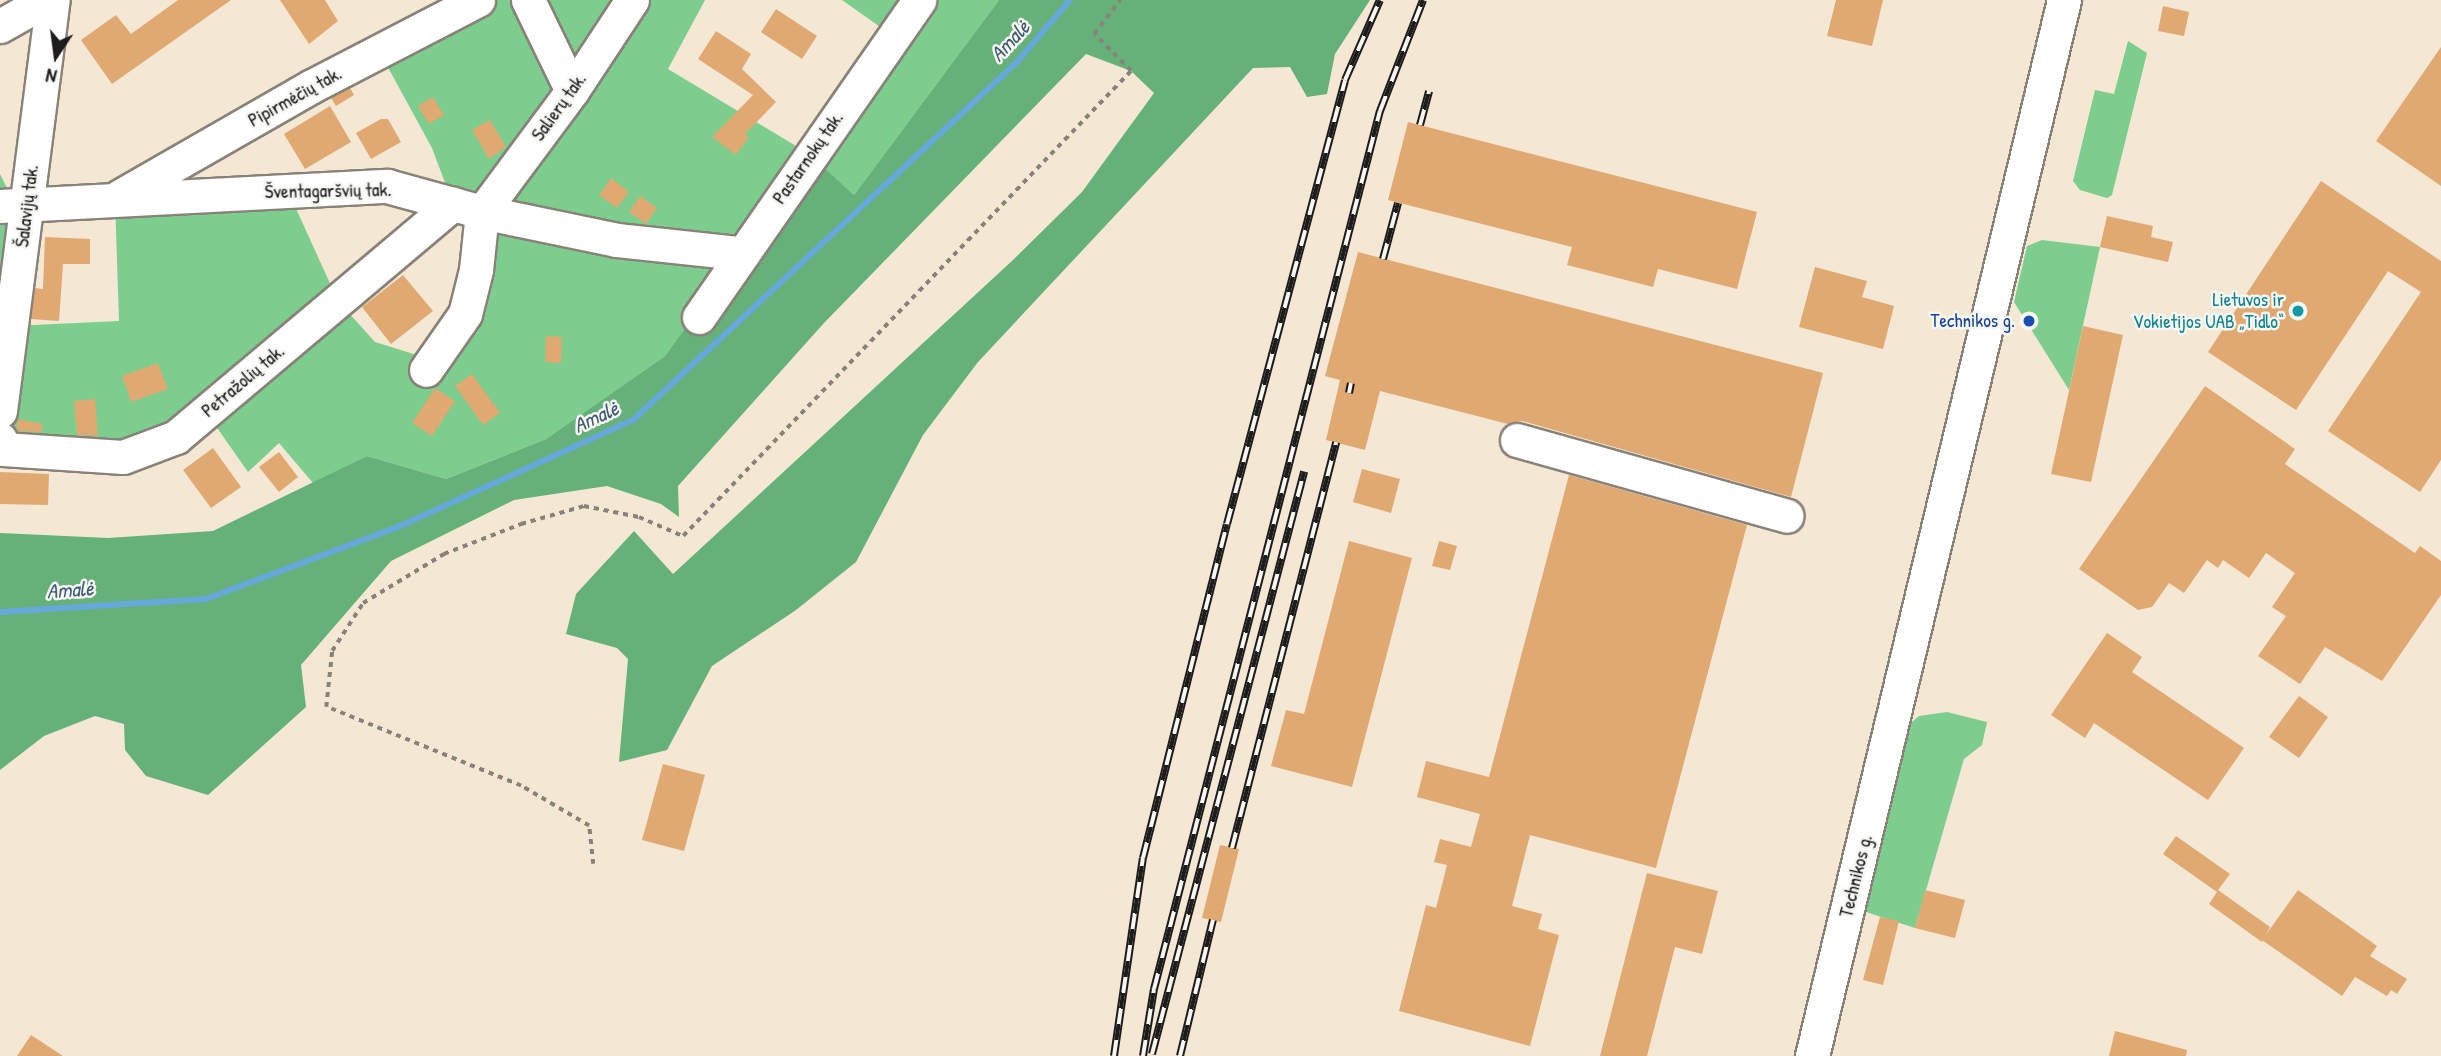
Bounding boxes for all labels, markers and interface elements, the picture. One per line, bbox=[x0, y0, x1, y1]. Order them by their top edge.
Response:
water label: Amalė bbox=[985, 15, 1035, 67]
north arrow bbox=[21, 21, 91, 91]
street label: Pipirmėčių tak. bbox=[244, 62, 346, 132]
text: N bbox=[43, 63, 59, 90]
street label: Salierų tak. bbox=[527, 69, 591, 145]
street label: Pastarnokų tak. bbox=[768, 108, 848, 208]
street label: Šalavijų tak. bbox=[11, 163, 43, 249]
street label: Šventagaršvių tak. bbox=[264, 178, 392, 204]
place label: Lietuvos ir Vokietijos UAB „Tidlo“ bbox=[2133, 289, 2284, 333]
marker: Lietuvos ir Vokietijos UAB „Tidlo“ bbox=[2290, 303, 2306, 319]
place label: Technikos g. bbox=[1931, 310, 2015, 332]
marker: Technikos g. bbox=[2021, 313, 2037, 329]
street label: Petražolių tak. bbox=[197, 340, 289, 422]
water label: Amalė bbox=[570, 396, 622, 438]
water label: Amalė bbox=[46, 576, 94, 604]
street label: Technikos g. bbox=[1835, 832, 1877, 920]

